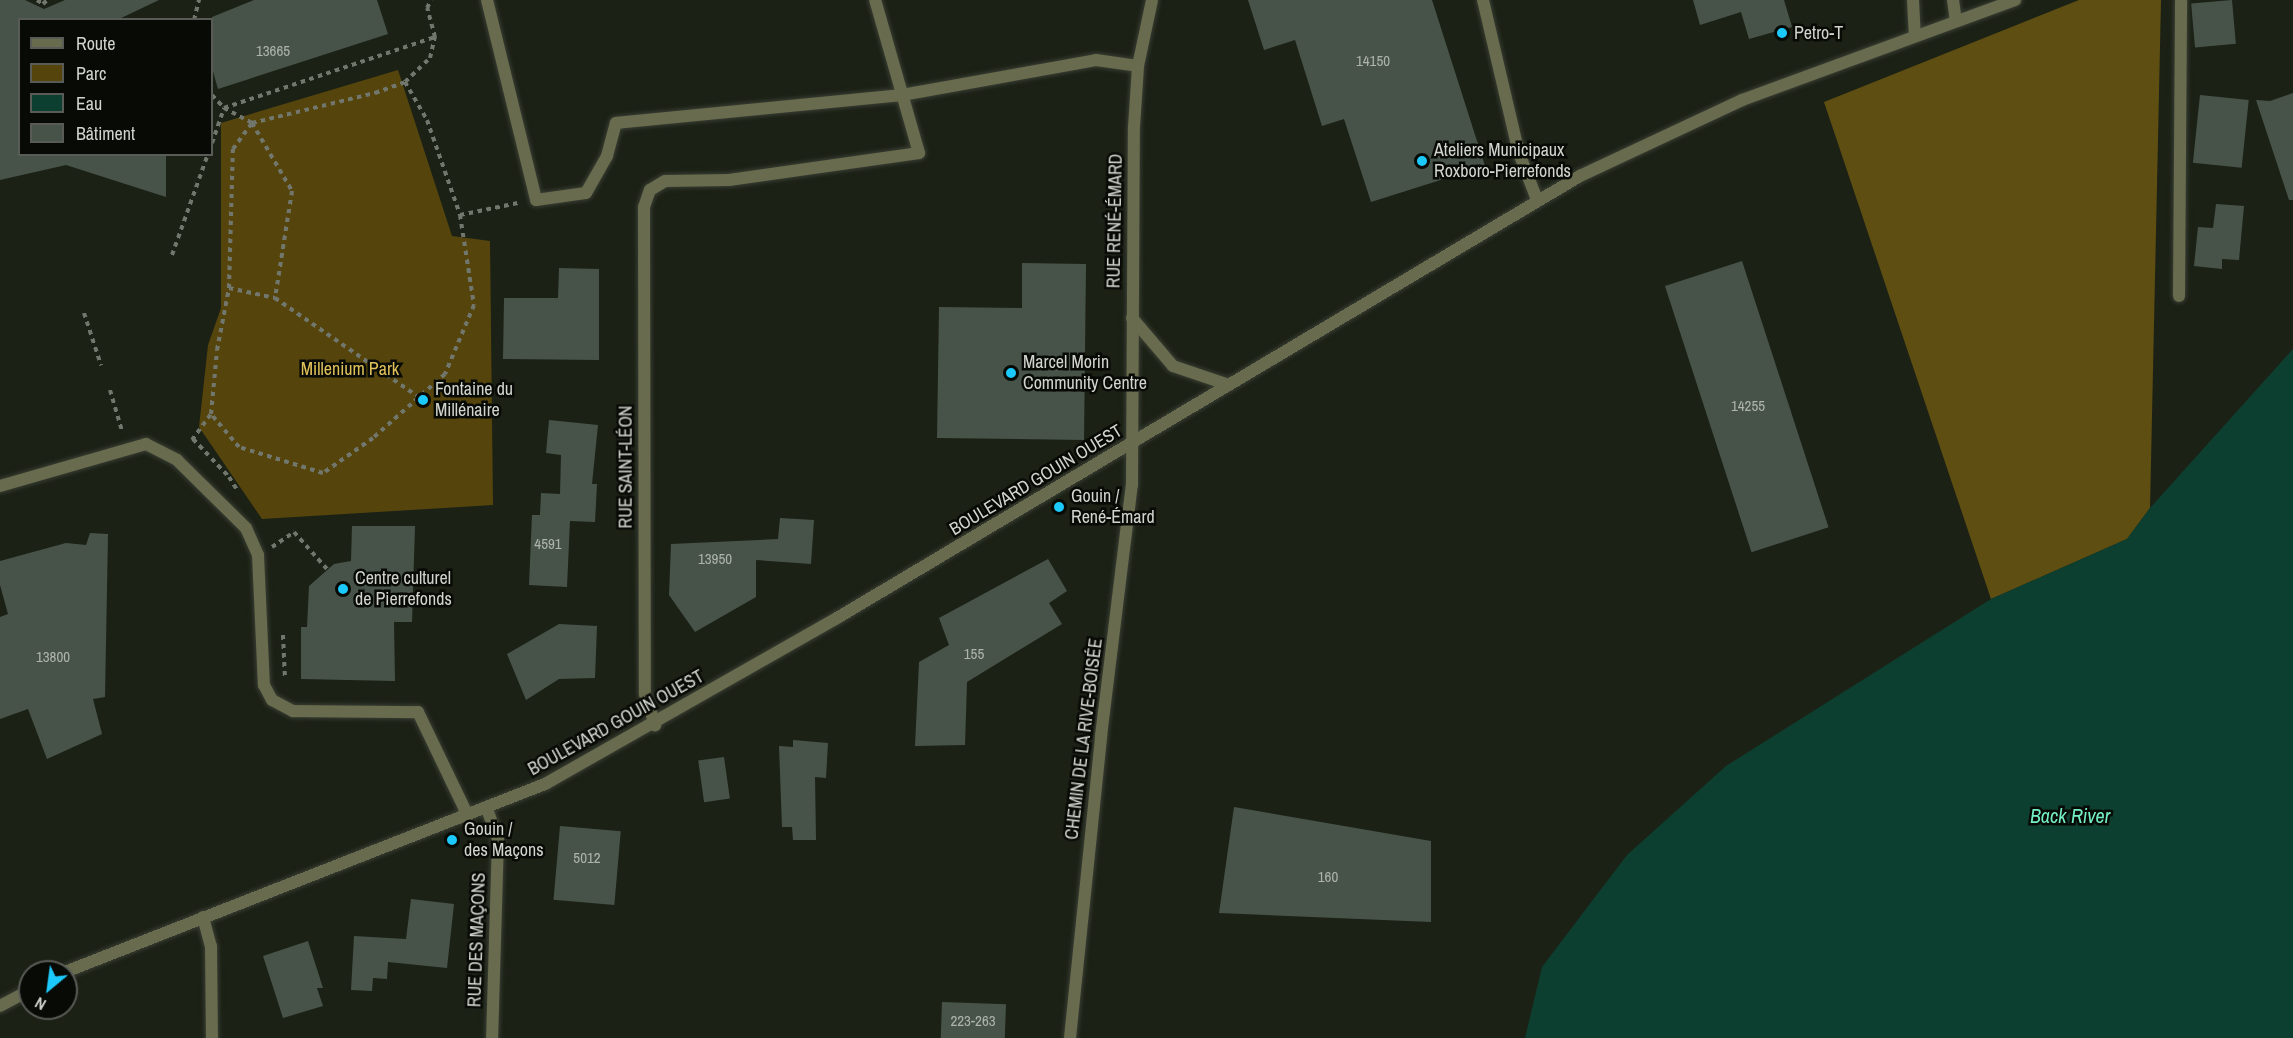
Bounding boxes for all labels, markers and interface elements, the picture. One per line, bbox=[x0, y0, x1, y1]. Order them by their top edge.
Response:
legend bbox=[18, 18, 213, 156]
place label: Petro-T bbox=[1794, 22, 1843, 44]
marker: Petro-T bbox=[1775, 26, 1789, 40]
text: Route bbox=[76, 31, 115, 56]
house number: 13665 bbox=[256, 42, 290, 60]
house number: 14150 bbox=[1356, 52, 1390, 70]
text: Parc bbox=[76, 61, 106, 86]
text: Eau bbox=[76, 91, 102, 116]
text: Bâtiment bbox=[76, 121, 135, 146]
place label: Ateliers Municipaux Roxboro-Pierrefonds bbox=[1434, 140, 1571, 182]
street label: RUE RENÉ-ÉMARD bbox=[1103, 154, 1127, 288]
marker: Ateliers Municipaux Roxboro-Pierrefonds bbox=[1415, 154, 1429, 168]
place label: Marcel Morin Community Centre bbox=[1023, 352, 1147, 394]
park label: Millenium Park bbox=[301, 358, 399, 380]
marker: Marcel Morin Community Centre bbox=[1004, 366, 1018, 380]
place label: Fontaine du Millénaire bbox=[435, 379, 513, 422]
marker: Fontaine du Millénaire bbox=[416, 393, 430, 407]
house number: 14255 bbox=[1731, 397, 1765, 415]
street label: RUE SAINT-LÉON bbox=[615, 405, 637, 529]
street label: BOULEVARD GOUIN OUEST bbox=[946, 420, 1126, 540]
place label: Gouin / René-Émard bbox=[1071, 486, 1155, 528]
marker: Gouin / René-Émard bbox=[1052, 500, 1066, 514]
house number: 4591 bbox=[534, 535, 562, 553]
house number: 13950 bbox=[698, 550, 732, 568]
place label: Centre culturel de Pierrefonds bbox=[355, 568, 452, 610]
marker: Centre culturel de Pierrefonds bbox=[336, 582, 350, 596]
street label: CHEMIN DE LA RIVE-BOISÉE bbox=[1061, 637, 1107, 841]
house number: 155 bbox=[964, 645, 984, 663]
house number: 13800 bbox=[36, 648, 70, 666]
street label: BOULEVARD GOUIN OUEST bbox=[524, 666, 708, 780]
water label: Back River bbox=[2030, 803, 2110, 827]
place label: Gouin / des Maçons bbox=[464, 819, 544, 862]
marker: Gouin / des Maçons bbox=[445, 833, 459, 847]
house number: 5012 bbox=[573, 849, 601, 867]
house number: 160 bbox=[1318, 868, 1338, 886]
street label: RUE DES MAÇONS bbox=[464, 872, 490, 1008]
north arrow bbox=[18, 960, 78, 1020]
text: N bbox=[31, 992, 50, 1016]
house number: 223-263 bbox=[950, 1012, 996, 1030]

